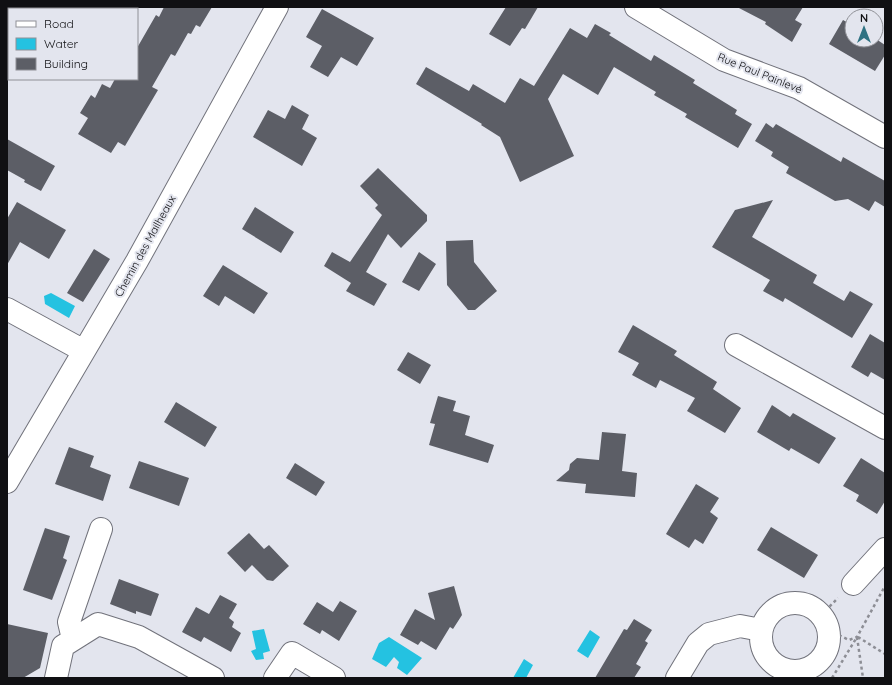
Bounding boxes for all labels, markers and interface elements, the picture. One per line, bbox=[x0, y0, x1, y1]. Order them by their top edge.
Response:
legend bbox=[8, 8, 138, 80]
north arrow bbox=[844, 8, 884, 48]
text: N bbox=[860, 11, 868, 25]
text: Road bbox=[44, 16, 74, 31]
text: Water bbox=[44, 36, 79, 51]
street label: Rue Paul Painlevé bbox=[716, 50, 804, 96]
text: Building bbox=[44, 56, 88, 71]
street label: Chemin des Mailheaux bbox=[111, 193, 179, 299]

